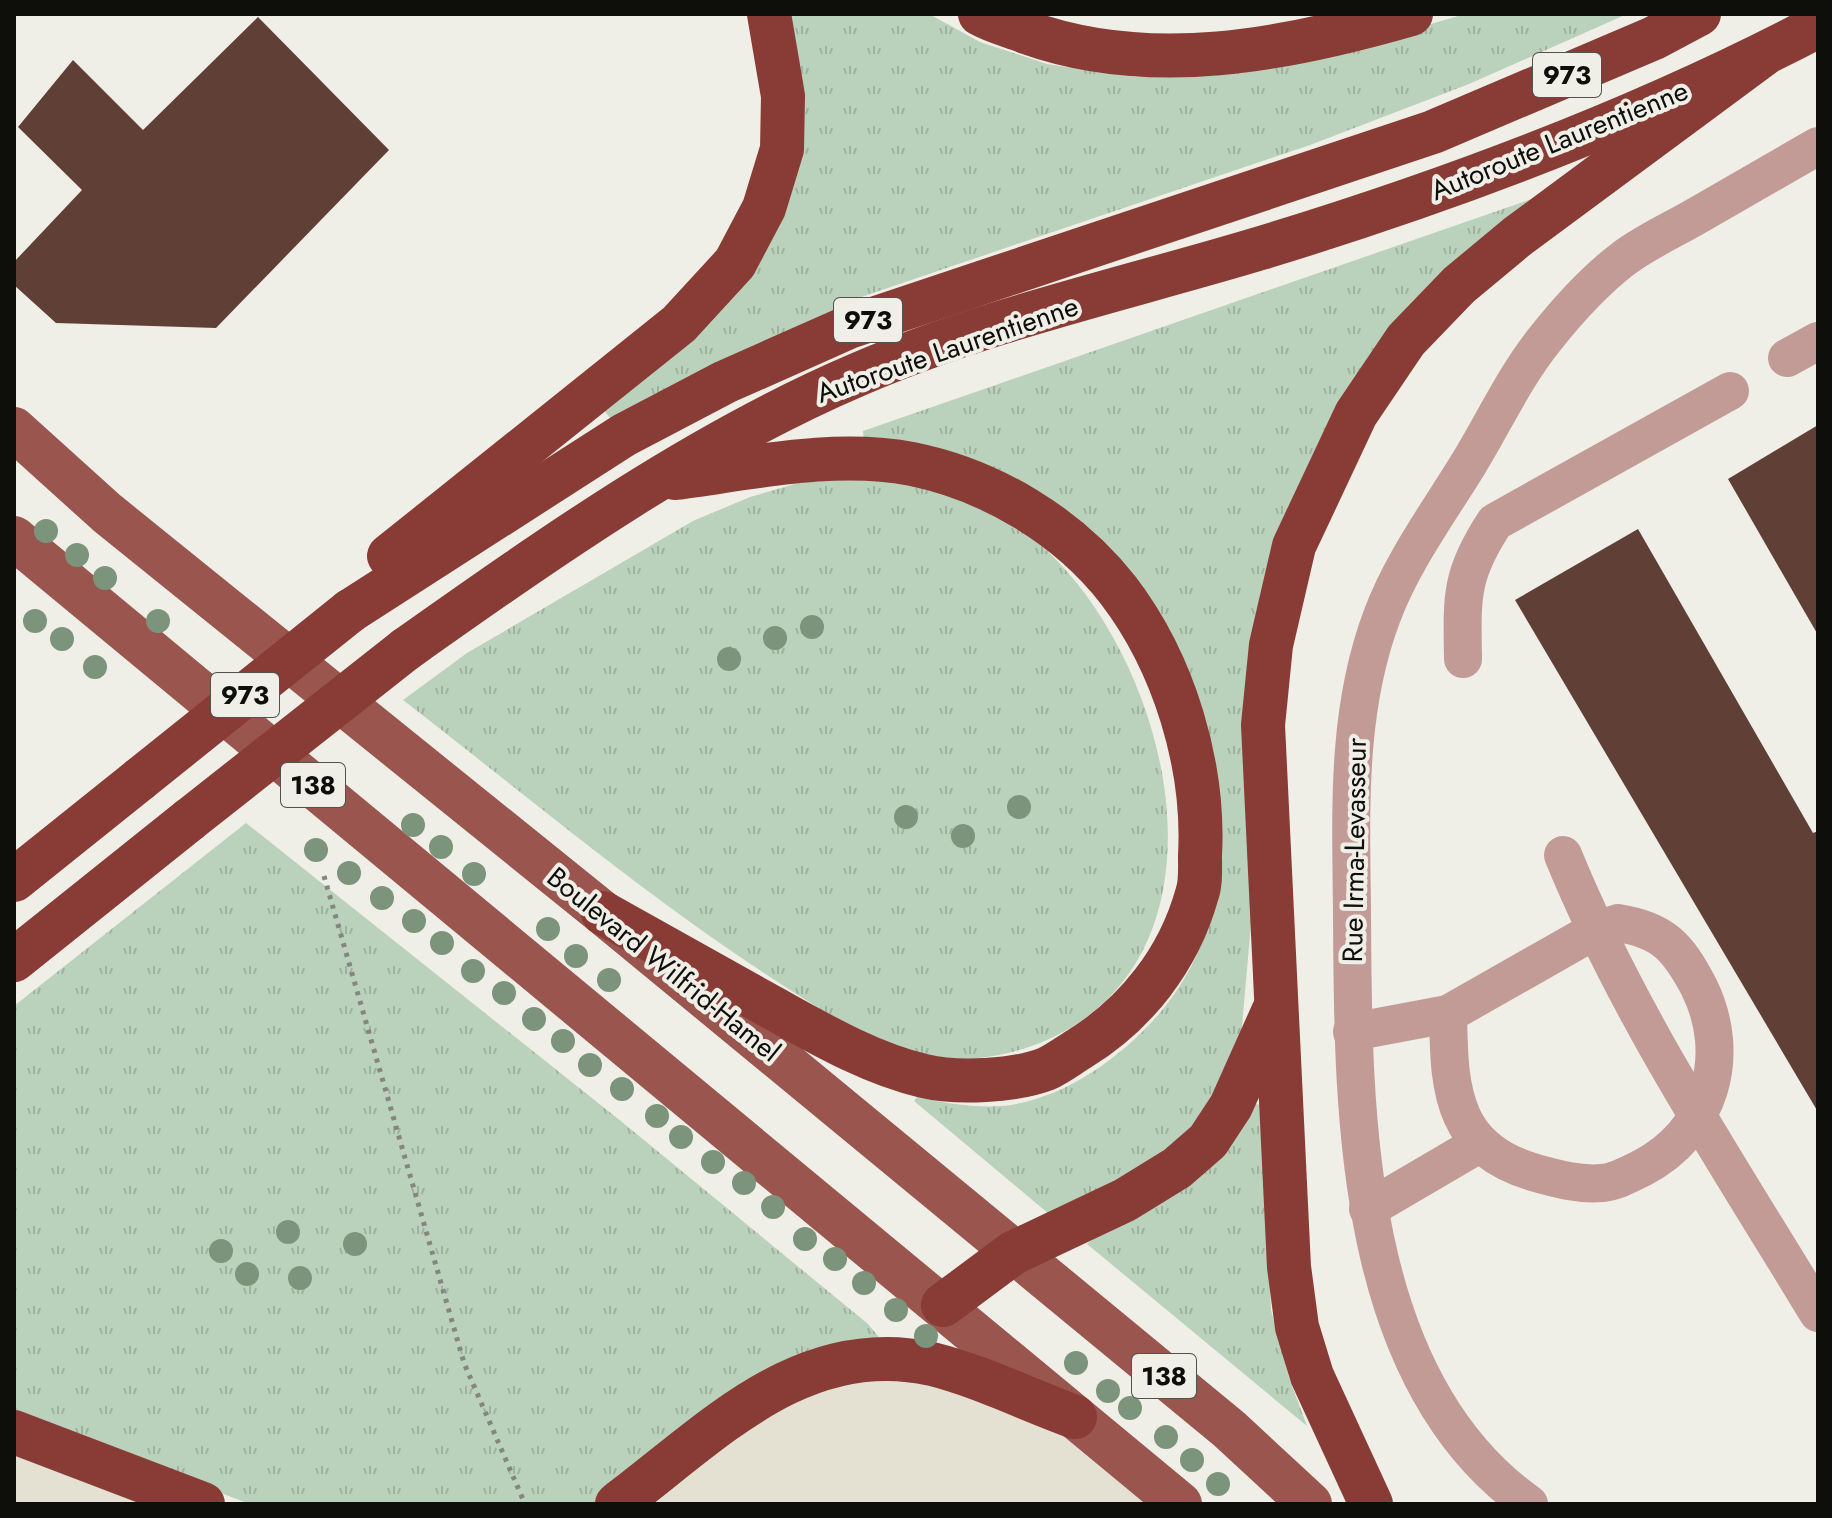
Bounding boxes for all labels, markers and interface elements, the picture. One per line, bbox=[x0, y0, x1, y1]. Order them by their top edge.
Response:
road number: 973 bbox=[1533, 53, 1601, 97]
street label: Autoroute Laurentienne bbox=[1424, 70, 1694, 211]
street label: Autoroute Laurentienne bbox=[811, 285, 1084, 414]
road number: 973 bbox=[834, 298, 902, 342]
road number: 973 bbox=[211, 673, 279, 717]
street label: Rue Irma-Levasseur bbox=[1332, 737, 1377, 963]
road number: 138 bbox=[281, 763, 345, 807]
street label: Boulevard Wilfrid-Hamel bbox=[538, 857, 789, 1072]
road number: 138 bbox=[1132, 1354, 1196, 1398]

